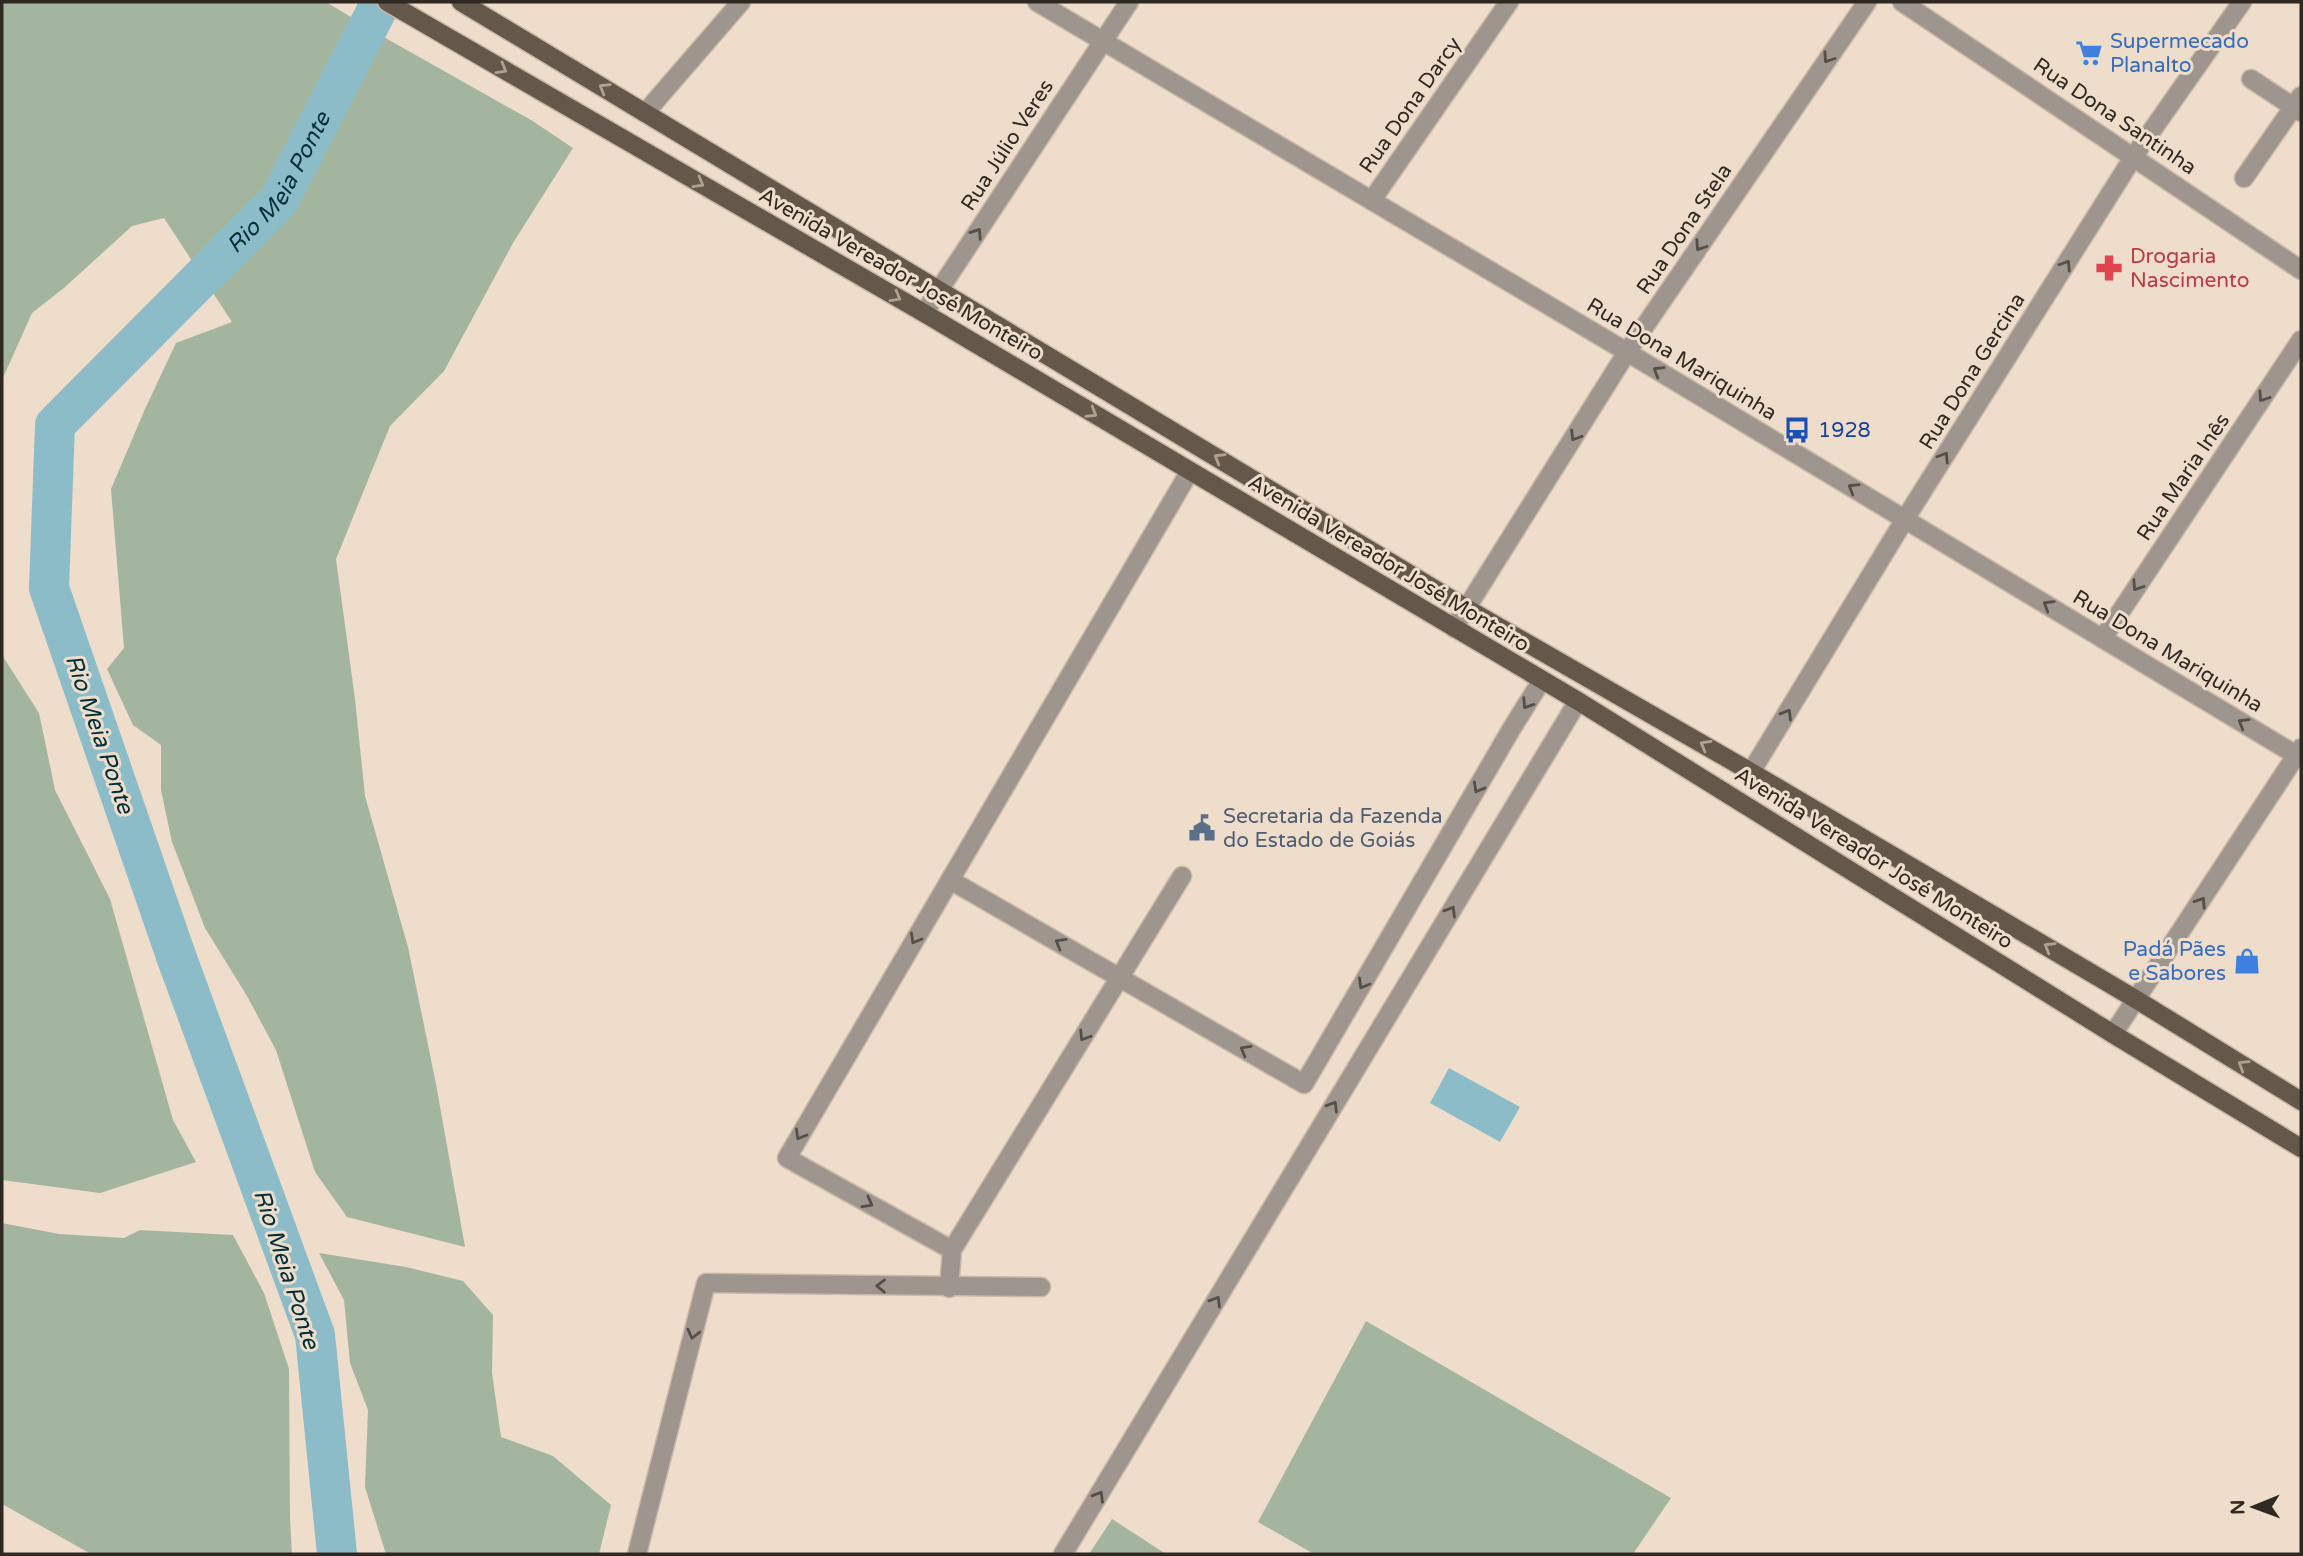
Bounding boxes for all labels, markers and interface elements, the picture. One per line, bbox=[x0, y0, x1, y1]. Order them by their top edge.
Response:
place label: Supermecado Planalto bbox=[2110, 29, 2249, 78]
street label: Rua Dona Darcy bbox=[1354, 32, 1467, 178]
supermarket icon: Supermecado Planalto bbox=[2074, 38, 2104, 68]
one-way arrow bbox=[1824, 50, 1836, 63]
street label: Rua Dona Santinha bbox=[2029, 53, 2201, 180]
one-way arrow bbox=[495, 61, 507, 74]
street label: Rua Júlio Veres bbox=[956, 75, 1059, 216]
one-way arrow bbox=[599, 84, 612, 97]
water label: Rio Meia Ponte bbox=[221, 106, 338, 259]
street label: Rua Dona Stela bbox=[1631, 159, 1737, 299]
one-way arrow bbox=[692, 175, 704, 188]
street label: Avenida Vereador José Monteiro bbox=[754, 183, 1047, 366]
one-way arrow bbox=[969, 227, 982, 240]
one-way arrow bbox=[1696, 238, 1708, 251]
place label: Drogaria Nascimento bbox=[2130, 244, 2250, 293]
pharmacy icon: Drogaria Nascimento bbox=[2094, 253, 2124, 283]
one-way arrow bbox=[2058, 260, 2071, 273]
street label: Rua Dona Gercina bbox=[1914, 288, 2031, 454]
one-way arrow bbox=[889, 289, 901, 302]
street label: Rua Dona Mariquinha bbox=[1582, 293, 1781, 426]
one-way arrow bbox=[1653, 366, 1666, 379]
one-way arrow bbox=[2259, 389, 2272, 402]
one-way arrow bbox=[1084, 405, 1097, 418]
street label: Rua Maria Inês bbox=[2132, 409, 2235, 546]
bus stop icon: 1928 bbox=[1782, 415, 1812, 445]
place label: 1928 bbox=[1818, 418, 1871, 443]
one-way arrow bbox=[1570, 428, 1583, 441]
one-way arrow bbox=[1936, 452, 1949, 465]
one-way arrow bbox=[1213, 454, 1226, 467]
street label: Avenida Vereador José Monteiro bbox=[1244, 469, 1534, 657]
one-way arrow bbox=[1848, 483, 1861, 496]
one-way arrow bbox=[2133, 578, 2146, 591]
street label: Rua Dona Mariquinha bbox=[2068, 585, 2267, 718]
one-way arrow bbox=[2042, 601, 2055, 614]
water label: Rio Meia Ponte bbox=[59, 651, 140, 819]
one-way arrow bbox=[1522, 697, 1535, 710]
one-way arrow bbox=[1778, 708, 1791, 721]
one-way arrow bbox=[2237, 718, 2250, 731]
one-way arrow bbox=[1699, 740, 1712, 753]
street label: Avenida Vereador José Monteiro bbox=[1730, 762, 2017, 955]
one-way arrow bbox=[1473, 780, 1486, 793]
place label: Secretaria da Fazenda do Estado de Goiás bbox=[1223, 804, 1443, 853]
public building icon: Secretaria da Fazenda do Estado de Goiás bbox=[1187, 813, 1217, 843]
one-way arrow bbox=[2193, 896, 2206, 909]
one-way arrow bbox=[1443, 906, 1456, 919]
one-way arrow bbox=[910, 931, 923, 944]
place label: Padá Pães e Sabores bbox=[2123, 937, 2226, 986]
one-way arrow bbox=[1055, 939, 1068, 952]
one-way arrow bbox=[2043, 943, 2056, 956]
shop icon: Padá Pães e Sabores bbox=[2232, 946, 2262, 976]
one-way arrow bbox=[1358, 976, 1371, 989]
one-way arrow bbox=[1079, 1028, 1092, 1041]
one-way arrow bbox=[1240, 1045, 1253, 1058]
one-way arrow bbox=[2238, 1061, 2251, 1074]
one-way arrow bbox=[1325, 1101, 1338, 1114]
one-way arrow bbox=[795, 1128, 808, 1141]
water label: Rio Meia Ponte bbox=[247, 1186, 326, 1355]
one-way arrow bbox=[861, 1195, 873, 1208]
one-way arrow bbox=[875, 1279, 886, 1294]
one-way arrow bbox=[1208, 1295, 1221, 1308]
one-way arrow bbox=[687, 1328, 701, 1340]
north arrow bbox=[2219, 1472, 2289, 1542]
one-way arrow bbox=[1090, 1490, 1103, 1503]
text: N bbox=[2227, 1499, 2249, 1515]

